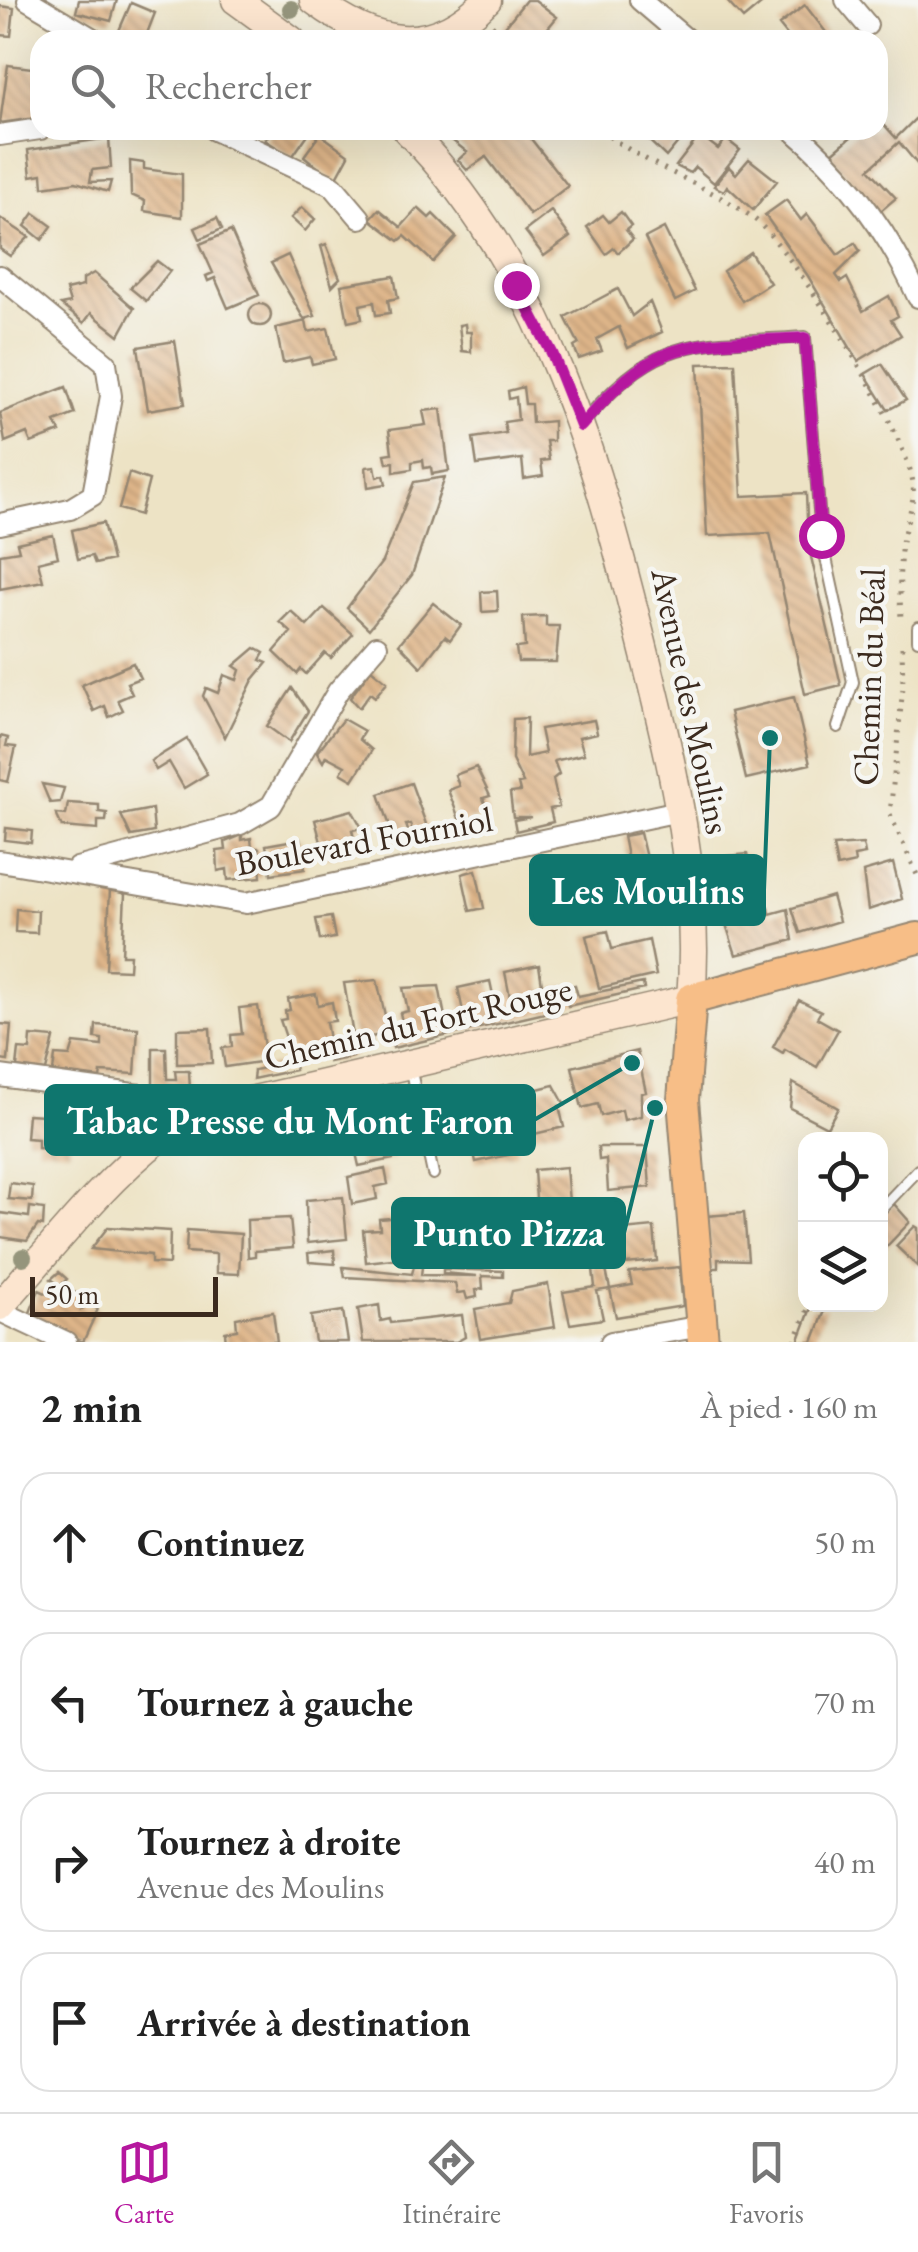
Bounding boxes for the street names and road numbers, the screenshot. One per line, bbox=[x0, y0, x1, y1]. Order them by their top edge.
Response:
street label: Avenue des Moulins bbox=[641, 563, 742, 838]
street label: Chemin du Béal bbox=[842, 567, 895, 786]
street label: Boulevard Fourniol bbox=[232, 796, 496, 885]
street label: Chemin du Fort Rouge bbox=[260, 965, 576, 1080]

